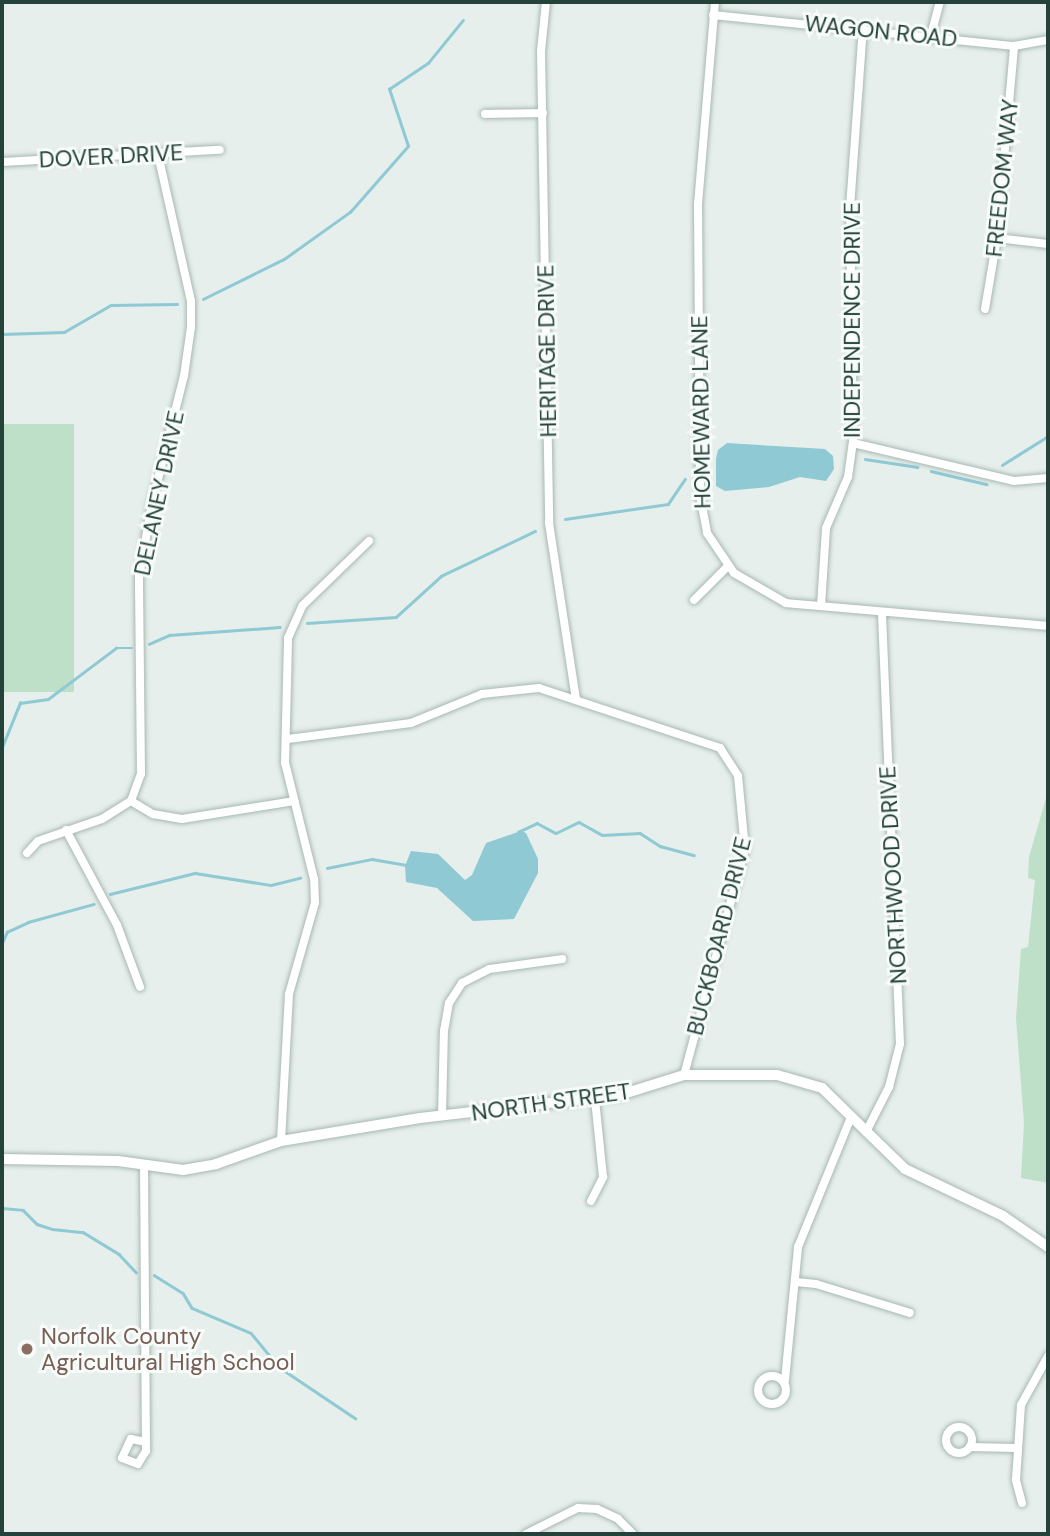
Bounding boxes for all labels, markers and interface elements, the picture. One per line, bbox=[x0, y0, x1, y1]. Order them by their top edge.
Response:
street label: WAGON ROAD bbox=[803, 9, 959, 53]
street label: FREEDOM WAY bbox=[980, 98, 1024, 258]
street label: DOVER DRIVE bbox=[38, 138, 184, 174]
street label: INDEPENDENCE DRIVE bbox=[838, 202, 866, 438]
street label: HERITAGE DRIVE bbox=[532, 264, 562, 438]
street label: HOMEWARD LANE bbox=[686, 315, 716, 509]
street label: DELANEY DRIVE bbox=[128, 408, 190, 578]
street label: NORTHWOOD DRIVE bbox=[874, 765, 912, 985]
street label: BUCKBOARD DRIVE bbox=[681, 834, 757, 1038]
street label: NORTH STREET bbox=[470, 1077, 632, 1127]
place label: Norfolk County Agricultural High School bbox=[41, 1322, 295, 1376]
marker: Norfolk County Agricultural High School bbox=[19, 1341, 35, 1357]

